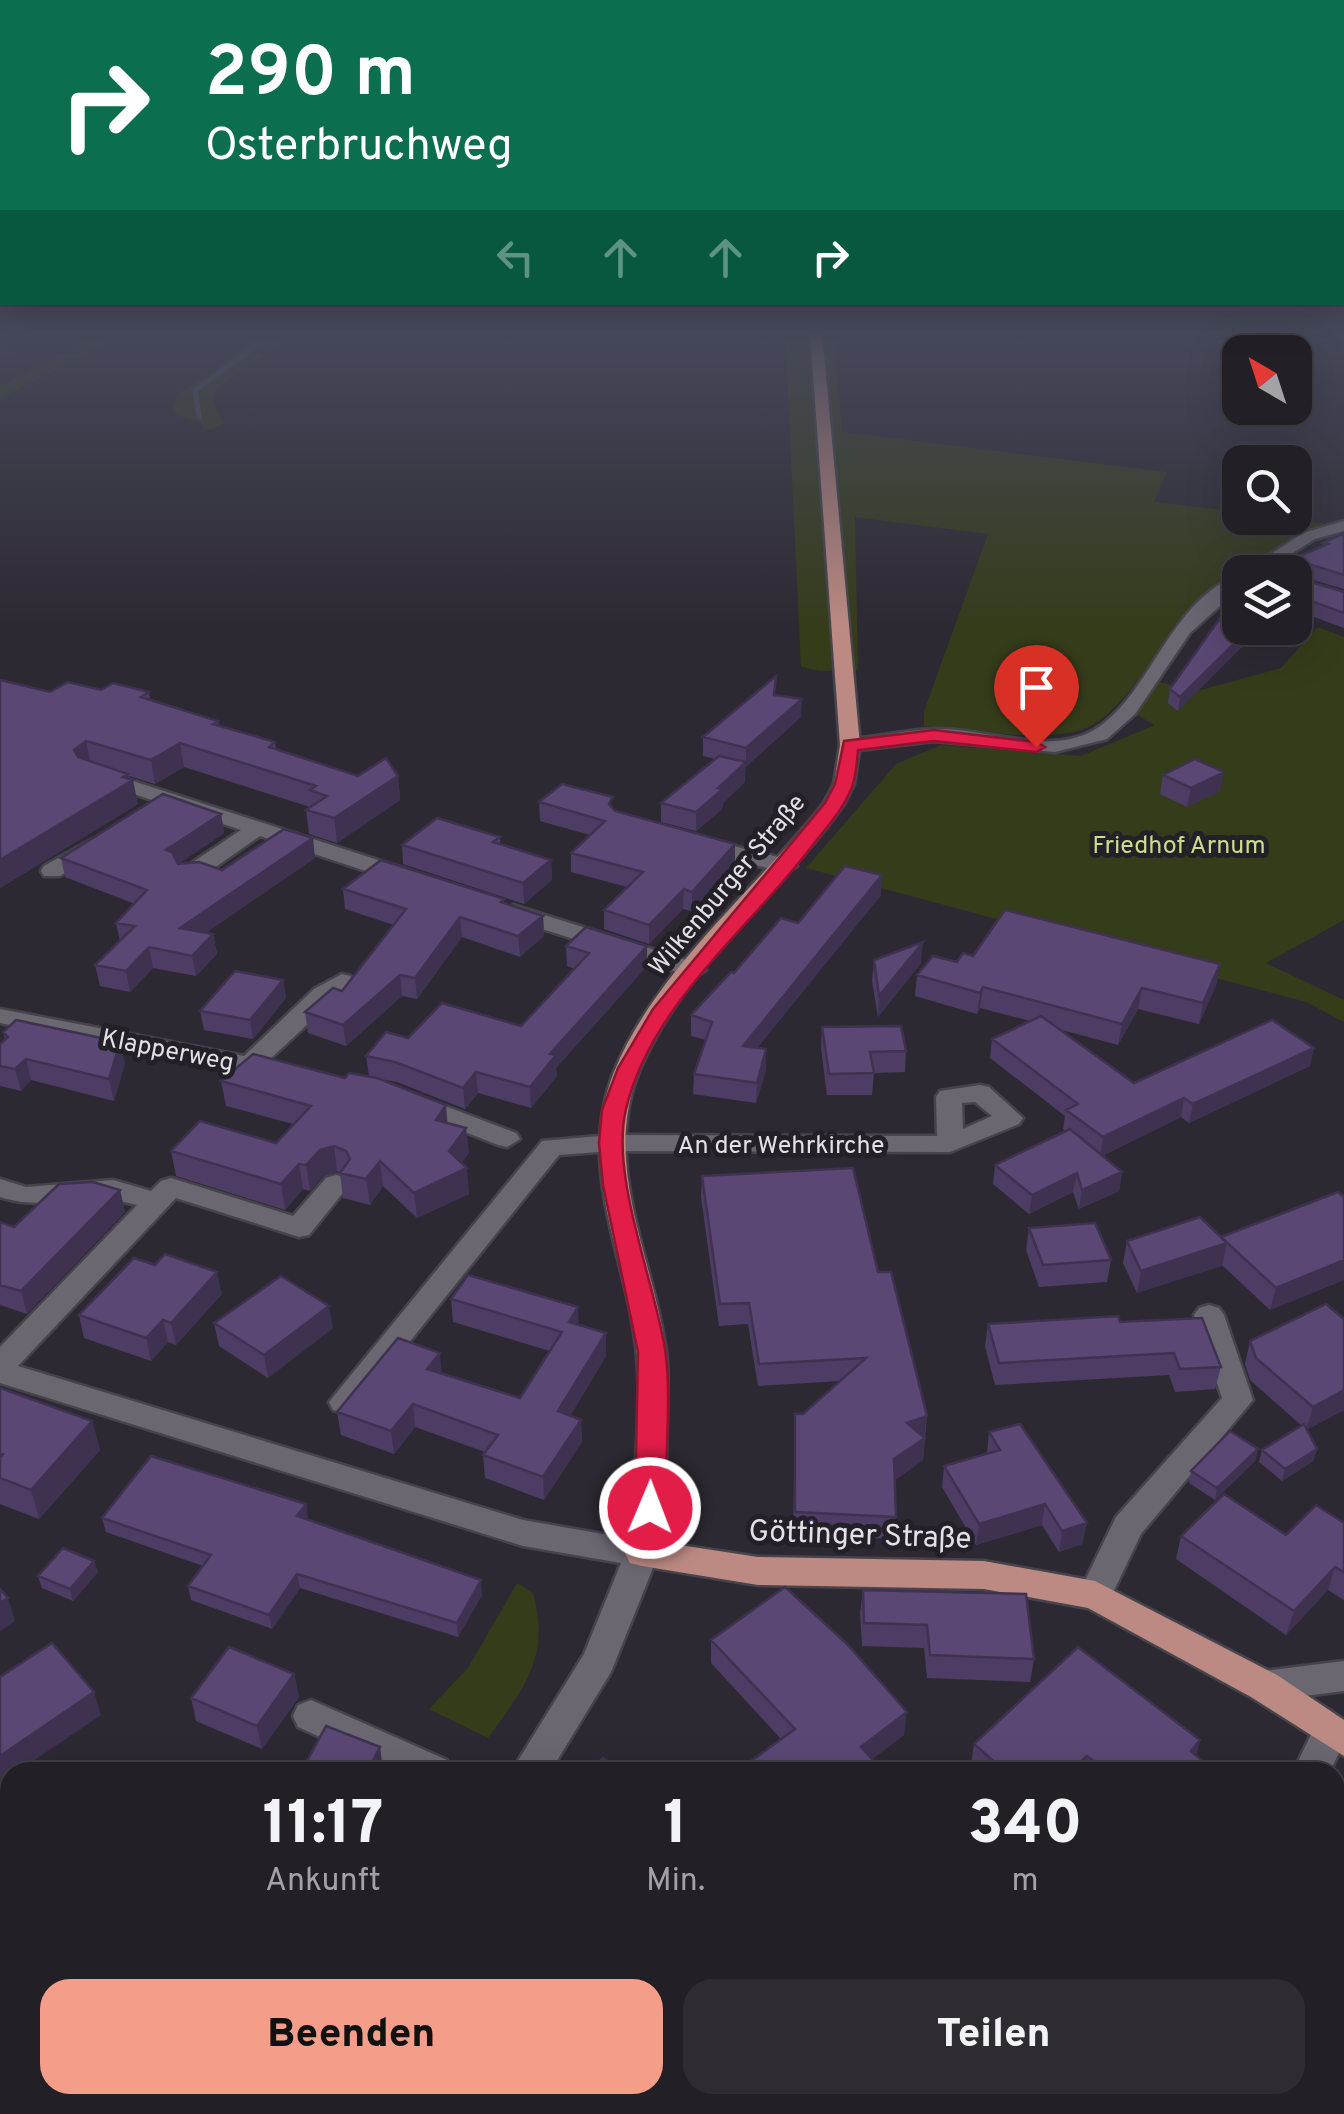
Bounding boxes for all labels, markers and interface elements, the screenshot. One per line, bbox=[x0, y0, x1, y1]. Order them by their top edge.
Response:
text: 290 m bbox=[205, 32, 416, 121]
icon: right bbox=[40, 40, 170, 170]
text: Osterbruchweg bbox=[205, 119, 513, 176]
icon: left bbox=[488, 230, 543, 285]
icon: ahead bbox=[593, 230, 648, 285]
icon: ahead bbox=[698, 230, 753, 285]
icon: right bbox=[803, 230, 858, 285]
north arrow bbox=[1222, 335, 1312, 425]
map controls bbox=[1222, 335, 1312, 645]
button: search bbox=[1222, 445, 1312, 535]
button: layers bbox=[1222, 555, 1312, 645]
pin bbox=[994, 645, 1079, 748]
icon: arrive bbox=[1009, 660, 1064, 715]
street label: Wilkenburger Straße bbox=[643, 788, 814, 983]
park label: Friedhof Arnum bbox=[1092, 831, 1266, 863]
street label: Klapperweg bbox=[99, 1023, 236, 1080]
street label: An der Wehrkirche bbox=[678, 1131, 884, 1163]
position arrow bbox=[598, 1456, 702, 1560]
street label: Göttinger Straße bbox=[748, 1514, 972, 1559]
text: 11:17 bbox=[263, 1789, 383, 1865]
text: 1 bbox=[663, 1789, 688, 1865]
text: 340 bbox=[968, 1789, 1082, 1865]
text: Ankunft bbox=[265, 1862, 381, 1902]
text: Min. bbox=[646, 1862, 705, 1902]
text: m bbox=[1012, 1862, 1039, 1902]
button: Beenden bbox=[40, 1979, 663, 2094]
button: Teilen bbox=[683, 1979, 1305, 2094]

